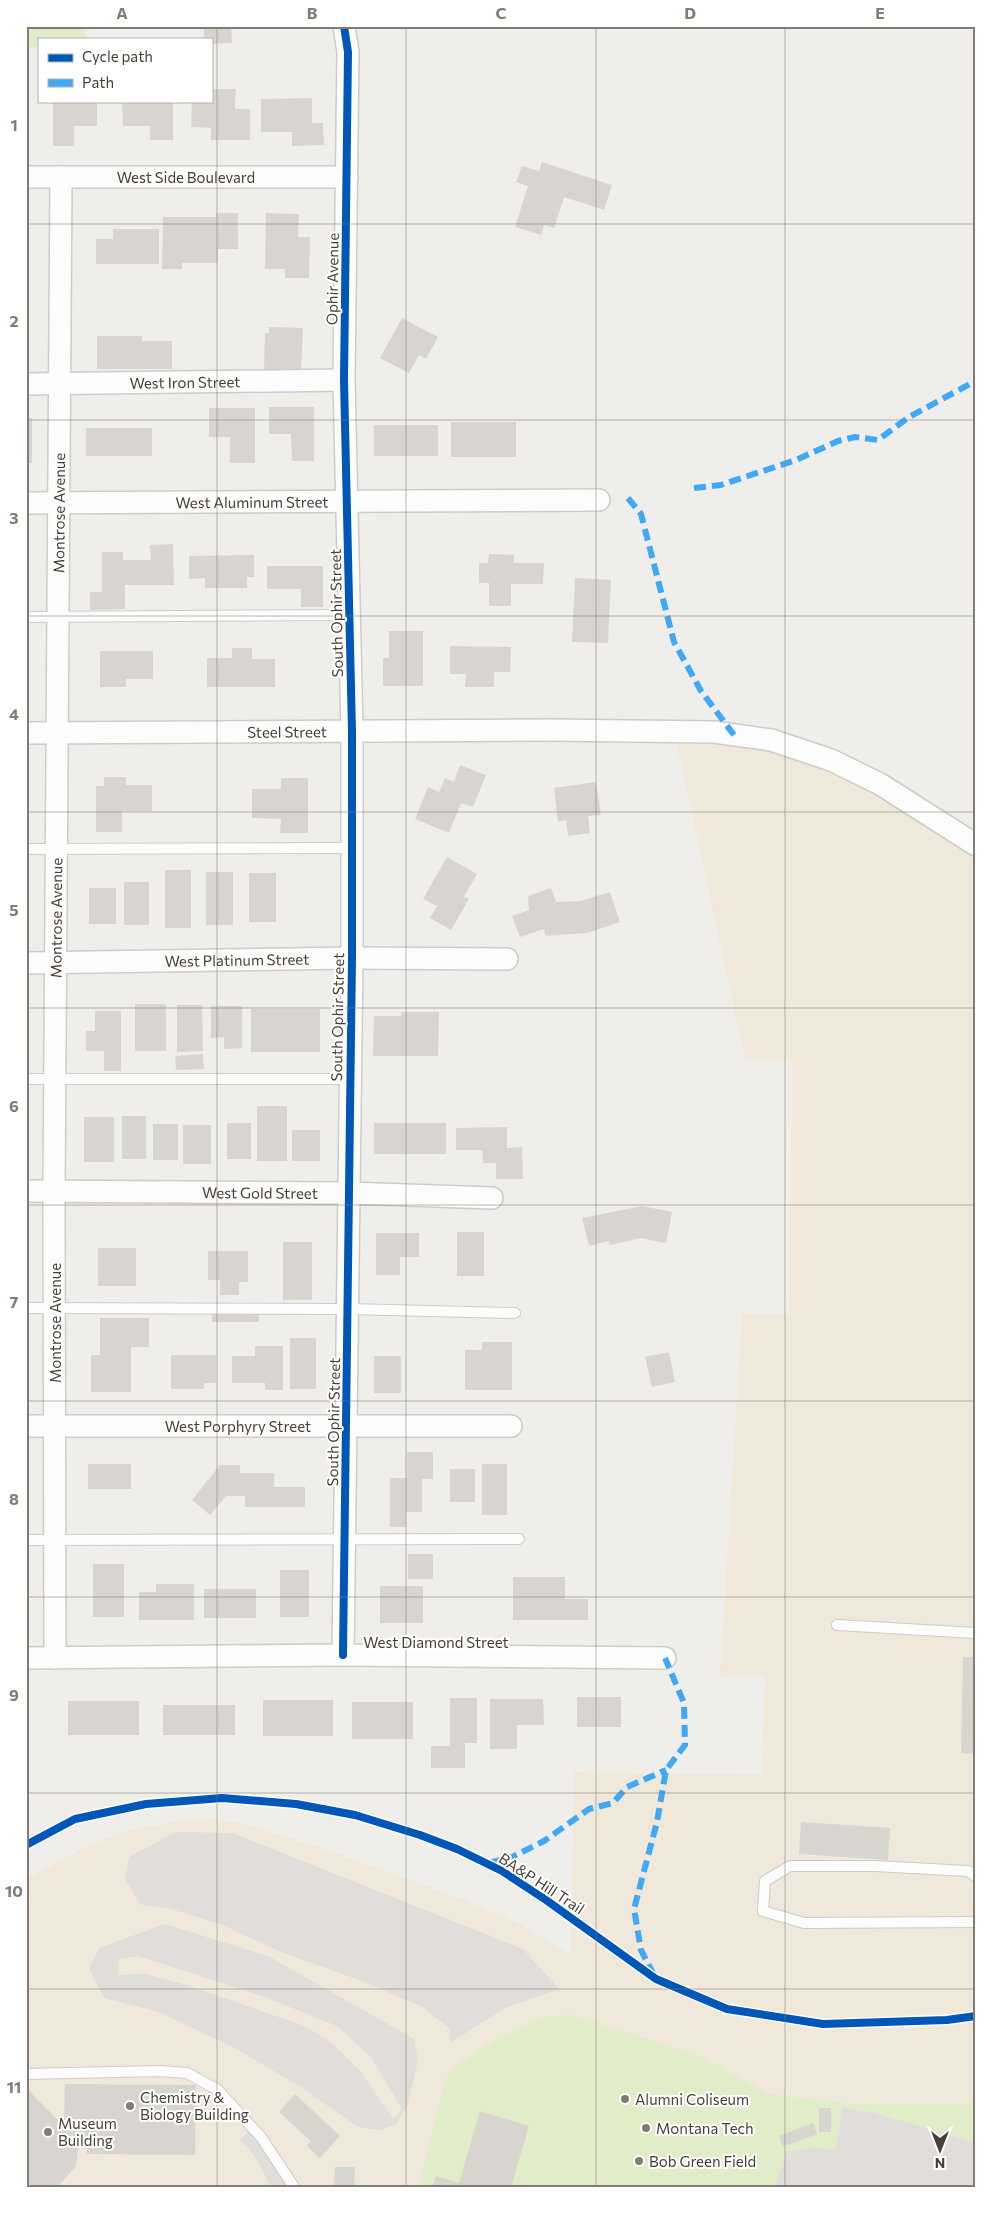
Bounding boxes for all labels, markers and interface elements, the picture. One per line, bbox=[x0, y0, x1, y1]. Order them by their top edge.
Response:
text: A bbox=[116, 3, 128, 22]
text: B bbox=[307, 3, 318, 22]
text: C bbox=[496, 3, 507, 22]
text: D bbox=[684, 3, 696, 22]
text: E bbox=[875, 3, 885, 22]
legend bbox=[38, 38, 212, 102]
text: Cycle path bbox=[82, 47, 153, 65]
text: Path bbox=[82, 73, 114, 91]
text: 1 bbox=[10, 115, 18, 134]
street label: West Side Boulevard bbox=[117, 168, 255, 186]
street label: Ophir Avenue bbox=[322, 233, 342, 325]
text: 2 bbox=[9, 311, 19, 330]
street label: West Iron Street bbox=[129, 372, 241, 392]
street label: Montrose Avenue bbox=[49, 453, 68, 573]
street label: West Aluminum Street bbox=[175, 492, 329, 511]
text: 3 bbox=[9, 508, 19, 527]
street label: South Ophir Street bbox=[326, 549, 346, 677]
text: 4 bbox=[9, 704, 19, 723]
street label: Steel Street bbox=[247, 722, 327, 741]
street label: Montrose Avenue bbox=[46, 858, 65, 978]
text: 5 bbox=[9, 900, 19, 919]
street label: West Platinum Street bbox=[165, 950, 309, 970]
street label: South Ophir Street bbox=[327, 953, 347, 1081]
text: 6 bbox=[9, 1096, 19, 1115]
street label: West Gold Street bbox=[202, 1183, 318, 1202]
street label: Montrose Avenue bbox=[46, 1263, 64, 1383]
text: 7 bbox=[10, 1292, 19, 1311]
street label: South Ophir Street bbox=[323, 1358, 343, 1486]
street label: West Porphyry Street bbox=[165, 1417, 311, 1435]
text: 8 bbox=[9, 1489, 19, 1508]
street label: West Diamond Street bbox=[363, 1633, 509, 1651]
text: 9 bbox=[9, 1685, 19, 1704]
street label: BA&P Hill Trail bbox=[496, 1849, 588, 1917]
text: 10 bbox=[5, 1881, 23, 1900]
text: 11 bbox=[7, 2077, 21, 2096]
place label: Chemistry & Biology Building bbox=[140, 2088, 249, 2123]
place label: Alumni Coliseum bbox=[635, 2090, 749, 2108]
marker: Alumni Coliseum bbox=[619, 2093, 631, 2105]
marker: Chemistry & Biology Building bbox=[124, 2100, 136, 2112]
place label: Museum Building bbox=[58, 2114, 117, 2149]
place label: Montana Tech bbox=[656, 2119, 754, 2137]
marker: Montana Tech bbox=[640, 2122, 652, 2134]
marker: Museum Building bbox=[42, 2126, 54, 2138]
north arrow bbox=[914, 2126, 964, 2176]
place label: Bob Green Field bbox=[649, 2152, 756, 2170]
marker: Bob Green Field bbox=[633, 2155, 645, 2167]
text: N bbox=[935, 2155, 945, 2172]

